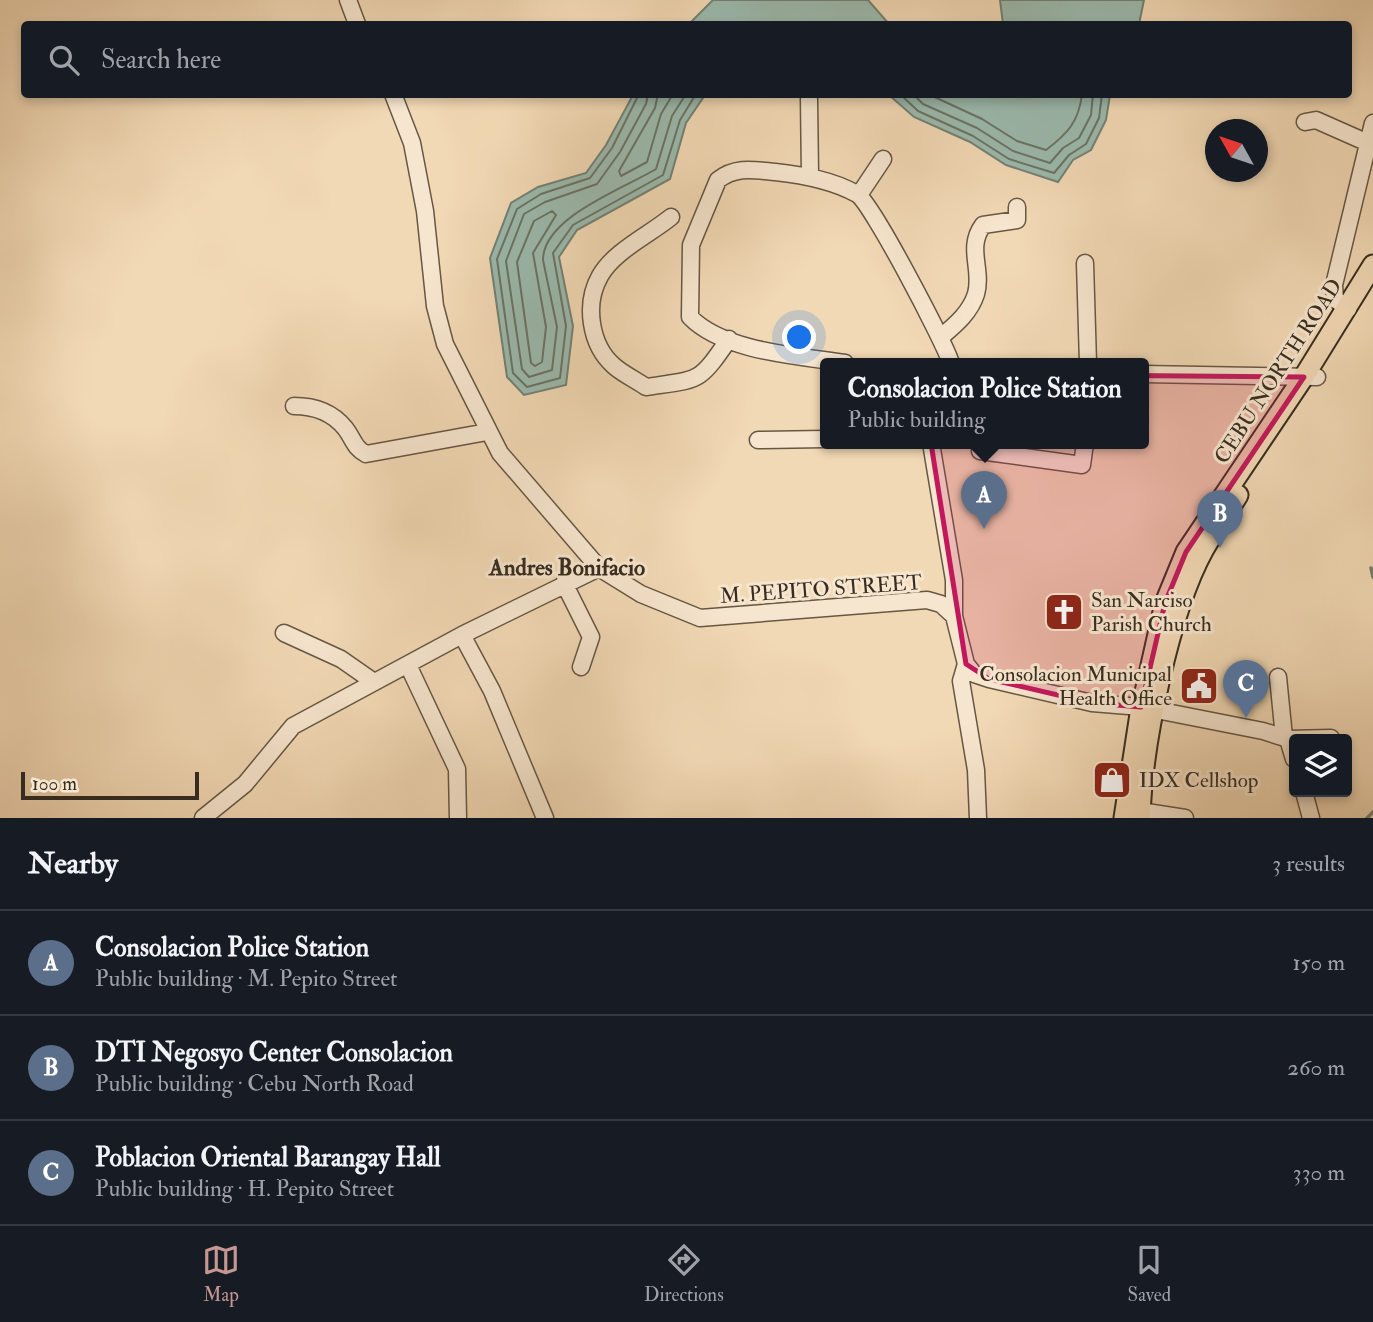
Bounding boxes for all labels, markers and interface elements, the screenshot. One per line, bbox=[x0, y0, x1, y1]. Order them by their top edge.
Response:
search box bbox=[21, 21, 1352, 98]
icon: search bbox=[45, 41, 83, 79]
text: Search here bbox=[101, 44, 221, 76]
north arrow bbox=[1205, 119, 1268, 182]
street label: CEBU NORTH ROAD bbox=[1208, 274, 1348, 469]
your location bbox=[782, 320, 816, 354]
popup bbox=[820, 358, 1149, 449]
text: Consolacion Police Station bbox=[847, 373, 1122, 405]
text: Public building bbox=[847, 405, 986, 434]
pin: A bbox=[961, 471, 1007, 529]
pin: B bbox=[1197, 490, 1243, 548]
district label: Andres Bonifacio bbox=[488, 553, 645, 582]
street label: M. PEPITO STREET bbox=[719, 569, 923, 610]
place label: San Narciso Parish Church bbox=[1091, 587, 1212, 638]
church icon: San Narciso Parish Church bbox=[1043, 591, 1085, 633]
pin: C bbox=[1223, 660, 1269, 718]
place label: Consolacion Municipal Health Office bbox=[979, 661, 1173, 712]
public building icon: Consolacion Municipal Health Office bbox=[1178, 665, 1220, 707]
map controls bbox=[1289, 734, 1352, 797]
button: layers bbox=[1289, 734, 1352, 797]
shop icon: IDX Cellshop bbox=[1091, 759, 1133, 801]
place label: IDX Cellshop bbox=[1139, 767, 1258, 794]
scale bar bbox=[21, 769, 200, 801]
text: 100 m bbox=[32, 772, 77, 796]
text: Nearby bbox=[28, 845, 118, 882]
text: 3 results bbox=[1272, 849, 1345, 878]
text: Consolacion Police Station bbox=[95, 932, 369, 964]
text: A bbox=[44, 948, 58, 977]
text: 150 m bbox=[1292, 948, 1345, 977]
text: Public building · M. Pepito Street bbox=[95, 964, 398, 993]
text: DTI Negosyo Center Consolacion bbox=[95, 1037, 453, 1069]
text: B bbox=[43, 1053, 59, 1082]
text: 260 m bbox=[1287, 1053, 1345, 1082]
text: Public building · Cebu North Road bbox=[95, 1069, 414, 1098]
text: Poblacion Oriental Barangay Hall bbox=[95, 1142, 441, 1174]
text: C bbox=[43, 1158, 59, 1187]
text: 330 m bbox=[1293, 1158, 1345, 1187]
text: Public building · H. Pepito Street bbox=[95, 1174, 394, 1203]
tab: Map bbox=[202, 1241, 240, 1307]
tab: Directions bbox=[644, 1241, 724, 1307]
tab: Saved bbox=[1128, 1241, 1171, 1307]

